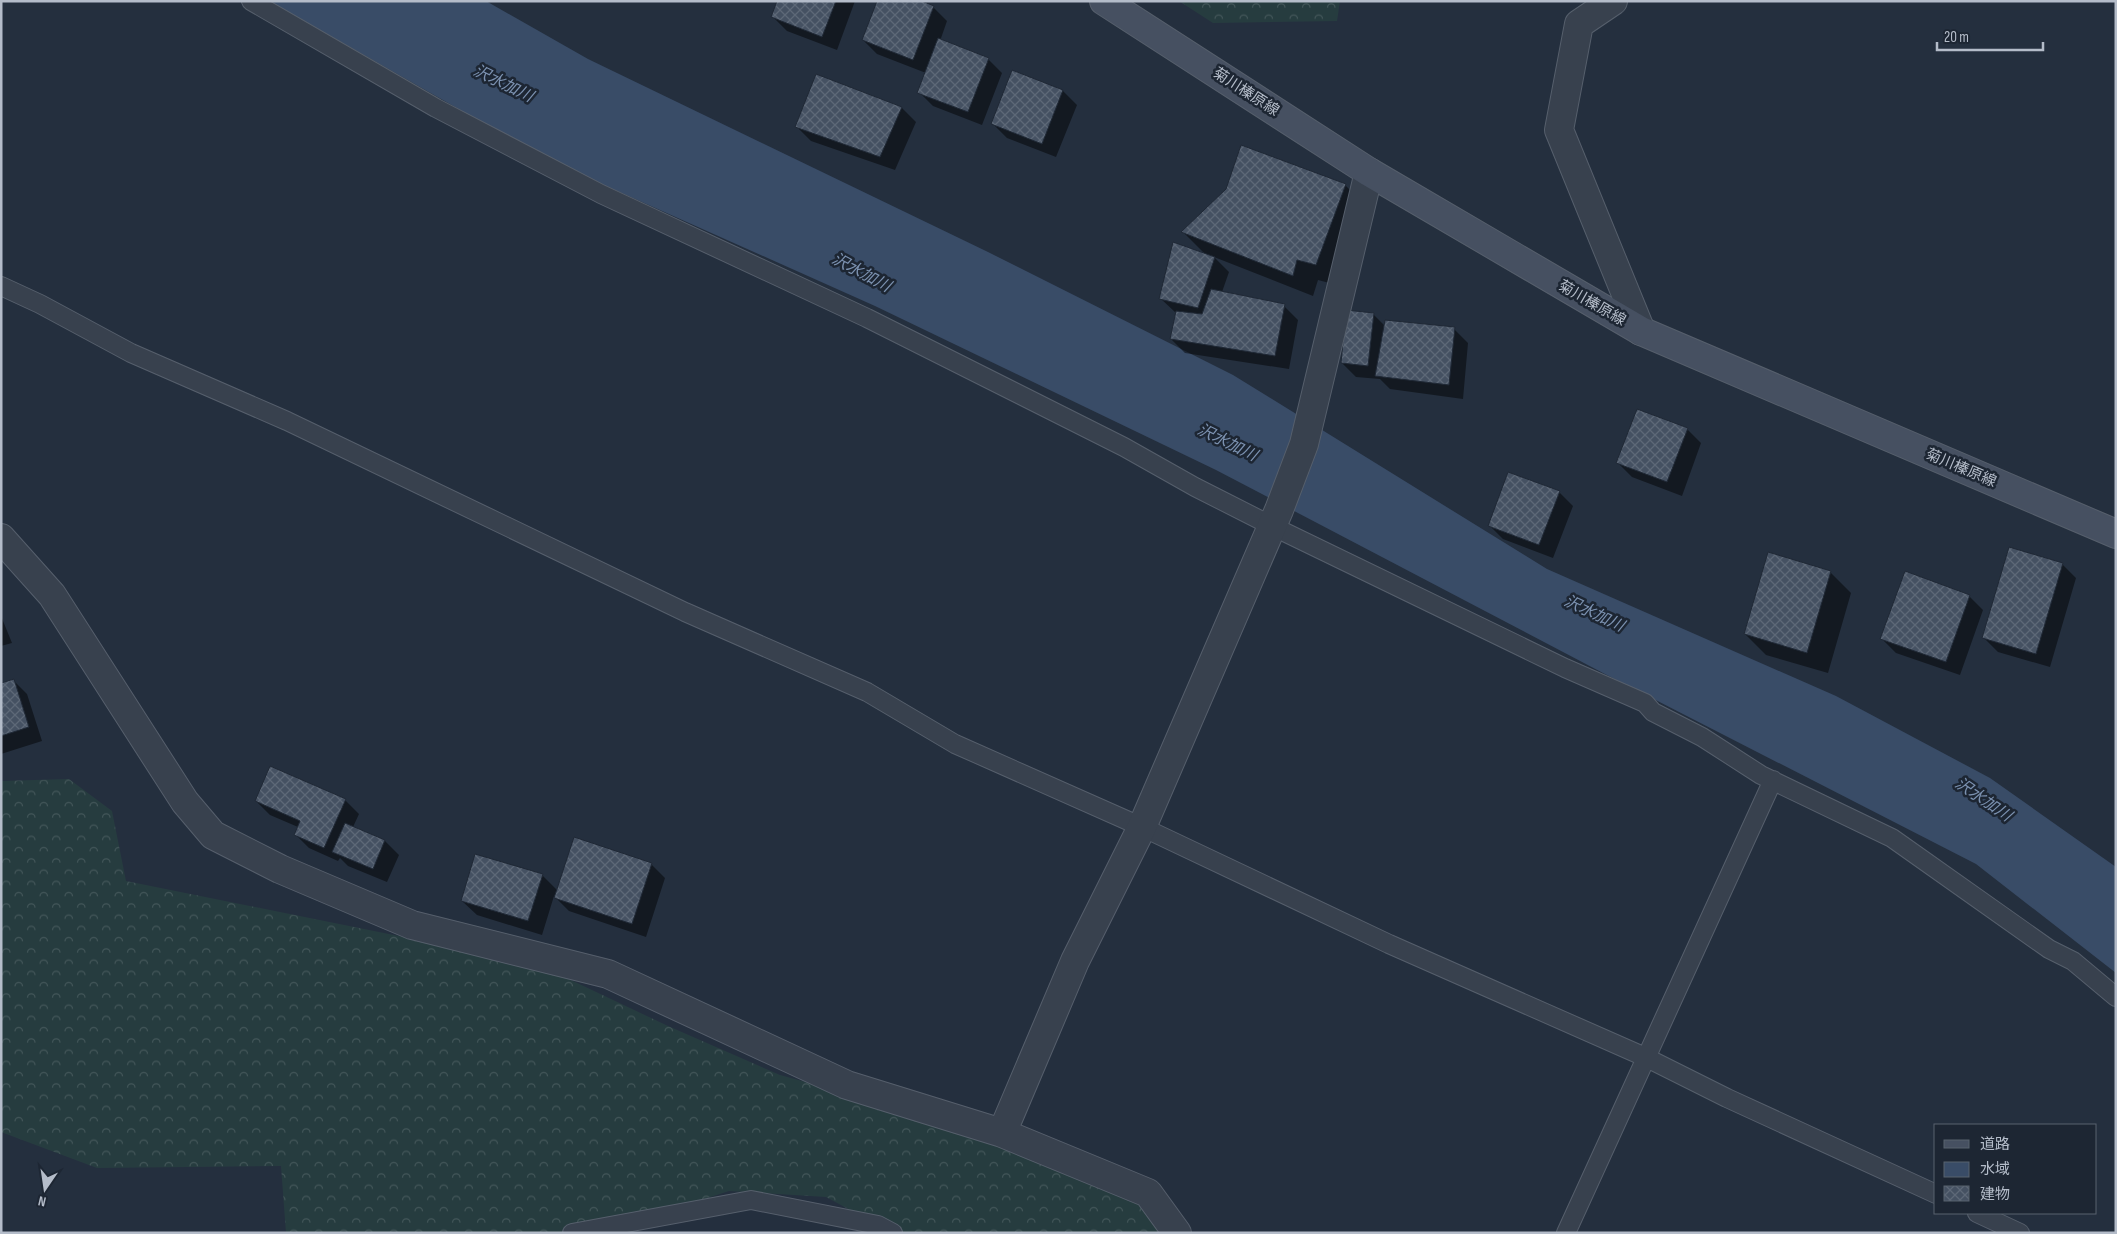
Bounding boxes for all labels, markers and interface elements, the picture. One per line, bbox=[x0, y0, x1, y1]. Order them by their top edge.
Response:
scale bar bbox=[1937, 20, 2043, 52]
text: 20 m bbox=[1944, 28, 1969, 47]
water label: 沢水加川 bbox=[470, 61, 538, 107]
street label: 菊川榛原線 bbox=[1209, 64, 1283, 120]
water label: 沢水加川 bbox=[828, 250, 895, 297]
street label: 菊川榛原線 bbox=[1555, 276, 1629, 330]
water label: 沢水加川 bbox=[1194, 420, 1262, 466]
street label: 菊川榛原線 bbox=[1923, 445, 1999, 491]
water label: 沢水加川 bbox=[1561, 592, 1629, 637]
water label: 沢水加川 bbox=[1951, 774, 2016, 827]
legend bbox=[1934, 1124, 2097, 1214]
text: 道路 bbox=[1980, 1135, 2010, 1154]
text: 水域 bbox=[1980, 1160, 2010, 1179]
north arrow bbox=[20, 1164, 70, 1214]
text: 建物 bbox=[1980, 1185, 2010, 1204]
text: N bbox=[37, 1192, 48, 1210]

